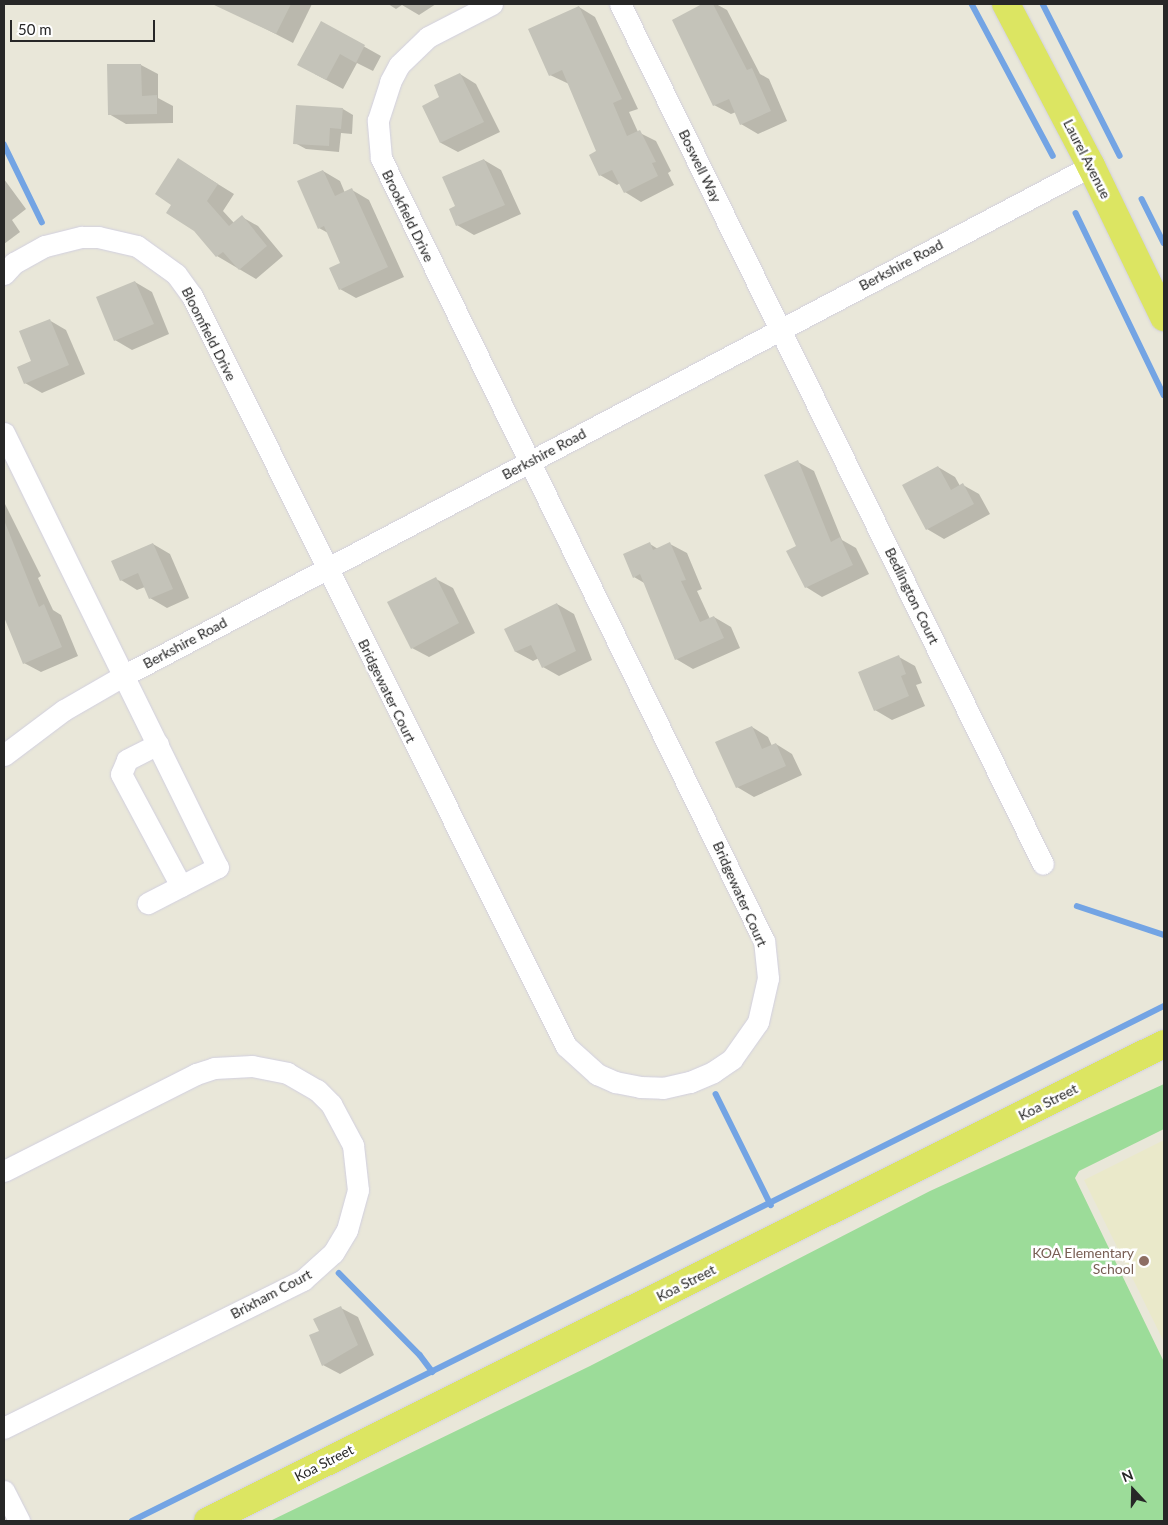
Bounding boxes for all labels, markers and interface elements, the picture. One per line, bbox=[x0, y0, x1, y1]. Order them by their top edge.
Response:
scale bar bbox=[12, 10, 158, 42]
text: 50 m bbox=[18, 20, 52, 38]
street label: Laurel Avenue bbox=[1060, 116, 1114, 202]
street label: Boswell Way bbox=[675, 127, 725, 205]
street label: Brookfield Drive bbox=[378, 167, 438, 265]
street label: Berkshire Road bbox=[856, 236, 946, 294]
street label: Bloomfield Drive bbox=[178, 284, 240, 384]
street label: Berkshire Road bbox=[499, 425, 589, 483]
street label: Bedlington Court bbox=[881, 545, 943, 647]
street label: Berkshire Road bbox=[140, 614, 230, 672]
street label: Bridgewater Court bbox=[355, 636, 419, 746]
street label: Bridgewater Court bbox=[709, 839, 771, 949]
street label: Koa Street bbox=[1016, 1080, 1080, 1124]
place label: KOA Elementary School bbox=[1032, 1245, 1134, 1278]
marker: KOA Elementary School bbox=[1138, 1255, 1150, 1267]
street label: Koa Street bbox=[654, 1261, 718, 1305]
street label: Brixham Court bbox=[228, 1266, 314, 1322]
street label: Koa Street bbox=[292, 1441, 356, 1485]
north arrow bbox=[1108, 1465, 1158, 1515]
text: N bbox=[1119, 1466, 1136, 1485]

